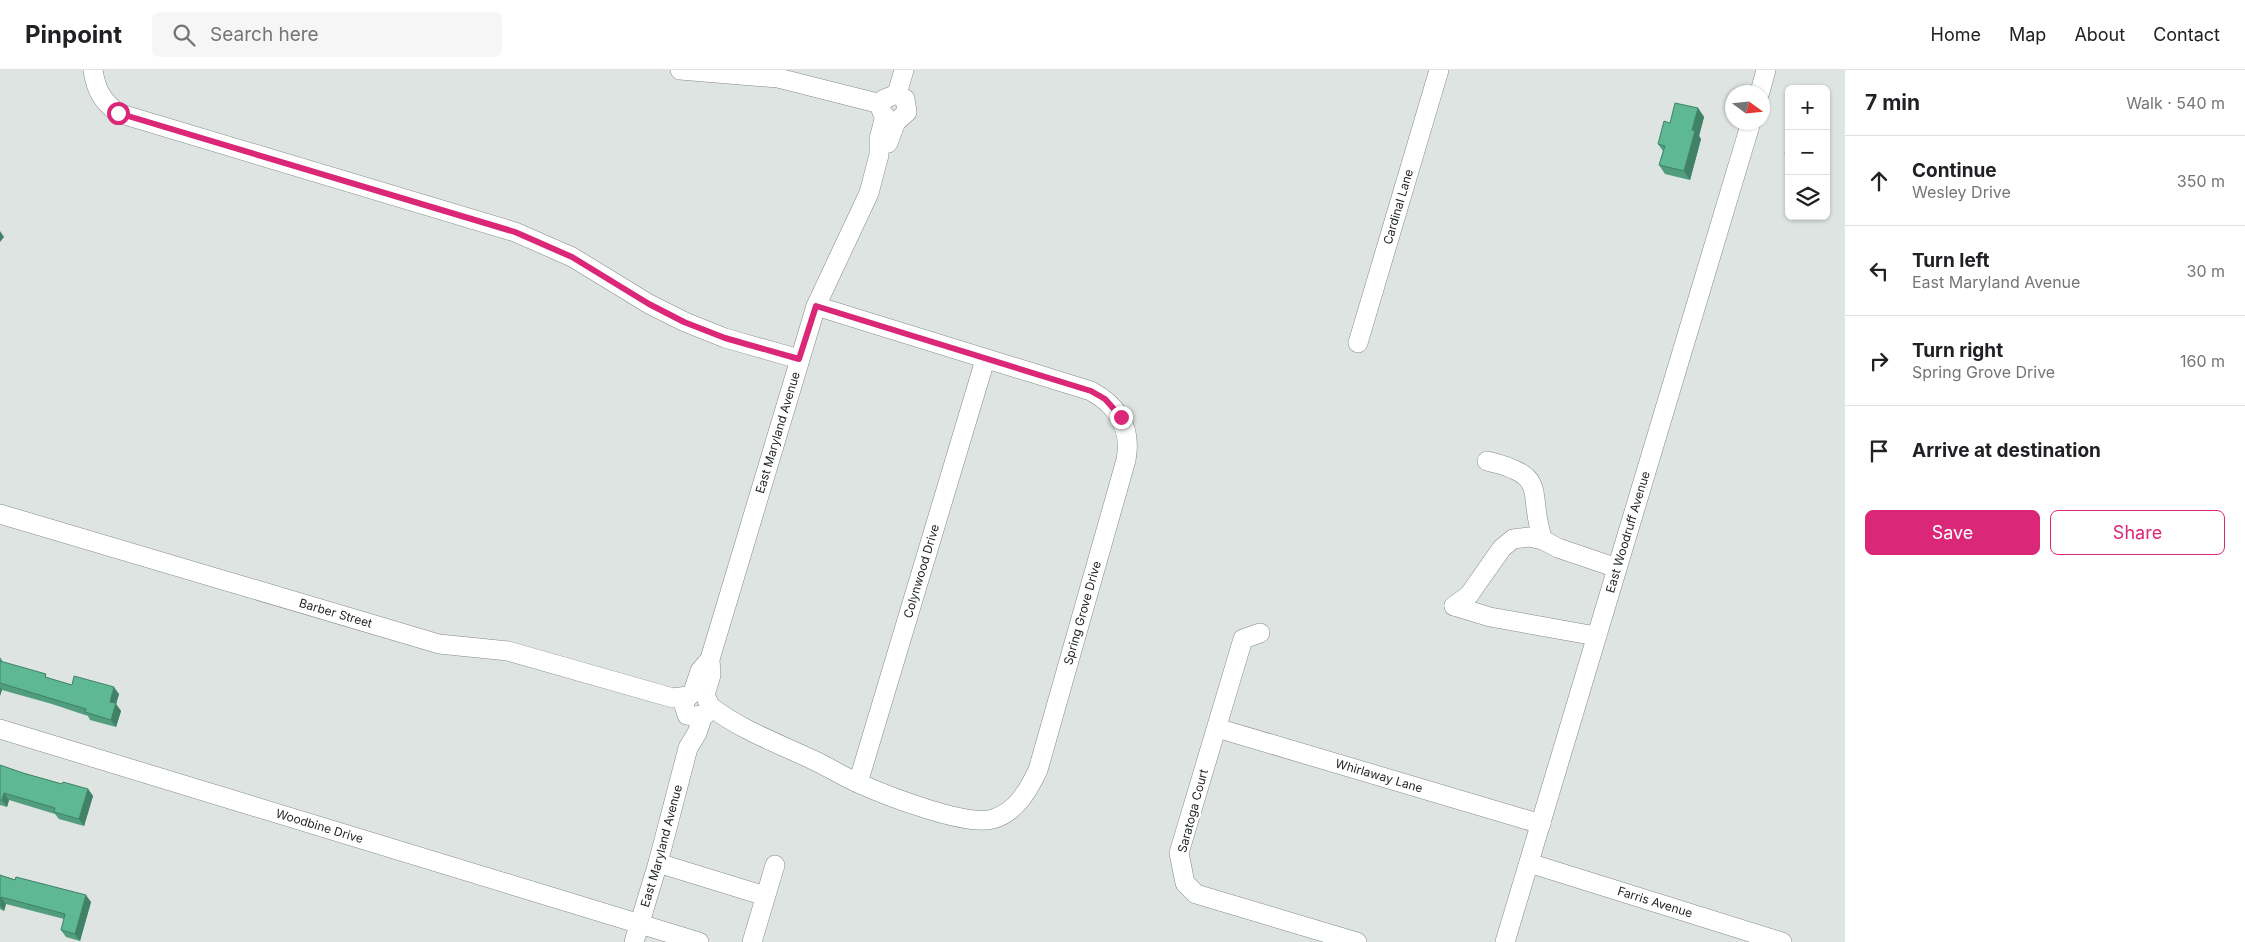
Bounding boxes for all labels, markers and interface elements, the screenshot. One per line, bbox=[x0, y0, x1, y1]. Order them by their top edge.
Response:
search box bbox=[152, 12, 502, 57]
text: Pinpoint bbox=[25, 20, 122, 49]
icon: search bbox=[170, 21, 198, 49]
text: Search here bbox=[210, 23, 319, 46]
text: Home bbox=[1931, 24, 1981, 45]
text: Map bbox=[2009, 24, 2046, 45]
text: About bbox=[2074, 24, 2125, 45]
text: Contact bbox=[2153, 24, 2220, 45]
north arrow bbox=[1725, 85, 1770, 130]
map controls bbox=[1785, 85, 1830, 220]
button: + bbox=[1785, 85, 1830, 130]
text: 7 min bbox=[1865, 90, 1920, 115]
text: Walk · 540 m bbox=[2126, 93, 2225, 113]
route start bbox=[107, 102, 130, 125]
button: − bbox=[1785, 130, 1830, 175]
text: Continue bbox=[1912, 159, 1997, 182]
street label: Cardinal Lane bbox=[1380, 167, 1416, 246]
icon: ahead bbox=[1865, 167, 1893, 195]
text: 350 m bbox=[2177, 171, 2225, 191]
button: layers bbox=[1785, 175, 1830, 220]
text: Wesley Drive bbox=[1912, 182, 2011, 202]
text: Turn left bbox=[1912, 249, 1990, 272]
icon: left bbox=[1865, 257, 1893, 285]
text: 30 m bbox=[2187, 261, 2225, 281]
text: East Maryland Avenue bbox=[1912, 272, 2080, 292]
text: Turn right bbox=[1912, 339, 2003, 362]
icon: right bbox=[1865, 347, 1893, 375]
text: 160 m bbox=[2180, 351, 2225, 371]
text: Spring Grove Drive bbox=[1912, 362, 2055, 382]
street label: East Maryland Avenue bbox=[752, 370, 803, 495]
route end bbox=[1110, 406, 1133, 429]
icon: arrive bbox=[1865, 437, 1893, 465]
text: Arrive at destination bbox=[1912, 439, 2101, 462]
street label: East Woodruff Avenue bbox=[1602, 469, 1653, 595]
button: Save bbox=[1865, 510, 2040, 555]
button: Share bbox=[2050, 510, 2225, 555]
street label: Colynwood Drive bbox=[900, 522, 942, 620]
street label: Spring Grove Drive bbox=[1060, 559, 1104, 667]
street label: Barber Street bbox=[297, 595, 374, 631]
street label: Whirlaway Lane bbox=[1334, 756, 1425, 796]
street label: Saratoga Court bbox=[1174, 767, 1211, 854]
street label: East Maryland Avenue bbox=[637, 783, 685, 909]
street label: Woodbine Drive bbox=[274, 806, 365, 846]
street label: Farris Avenue bbox=[1616, 883, 1695, 921]

